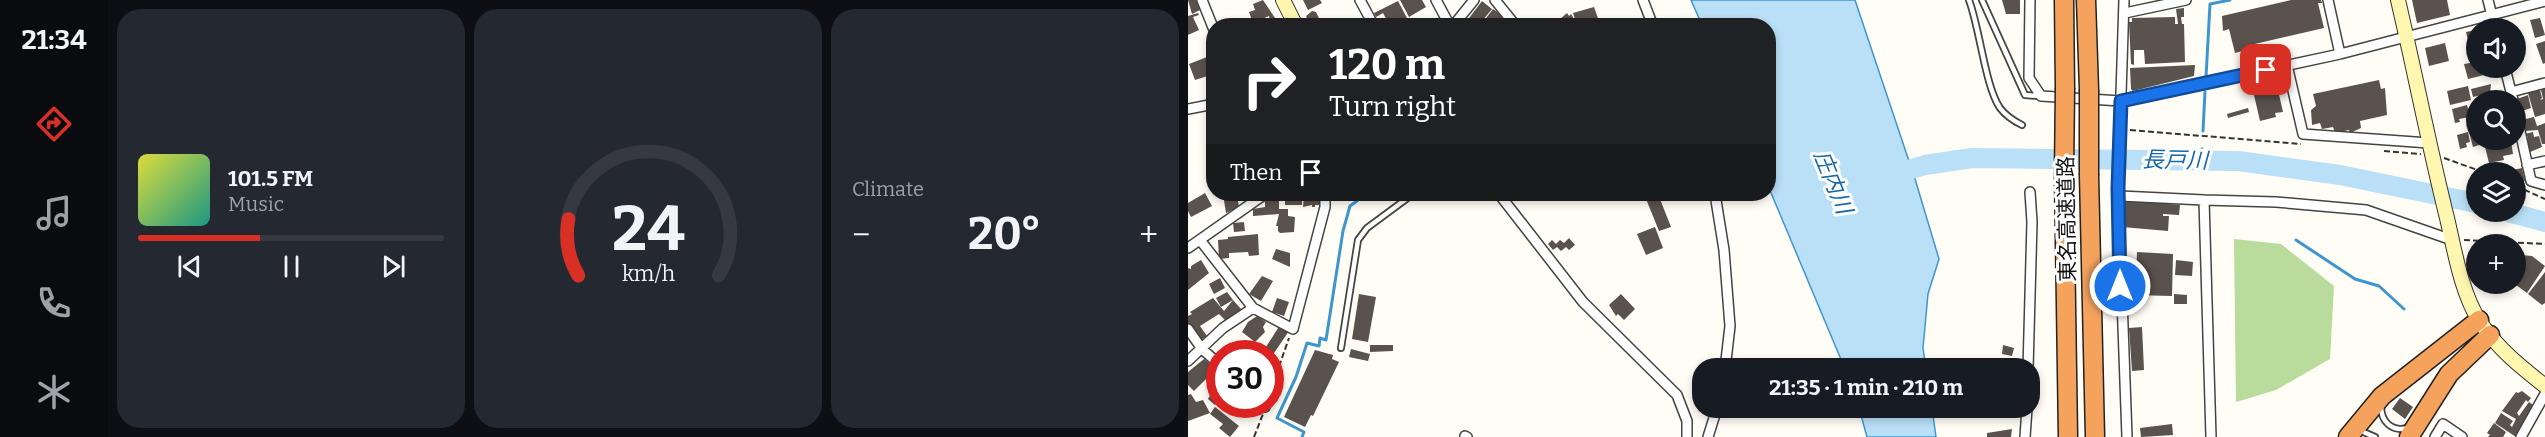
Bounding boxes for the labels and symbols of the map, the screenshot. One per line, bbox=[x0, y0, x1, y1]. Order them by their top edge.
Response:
pin bbox=[2240, 44, 2291, 95]
water label: 庄内川 bbox=[1808, 146, 1859, 220]
water label: 長戸川 bbox=[2142, 146, 2210, 174]
street label: 東名高速道路 bbox=[2053, 156, 2081, 282]
position arrow bbox=[2088, 254, 2152, 318]
speed limit sign: 30 bbox=[1206, 340, 1284, 418]

